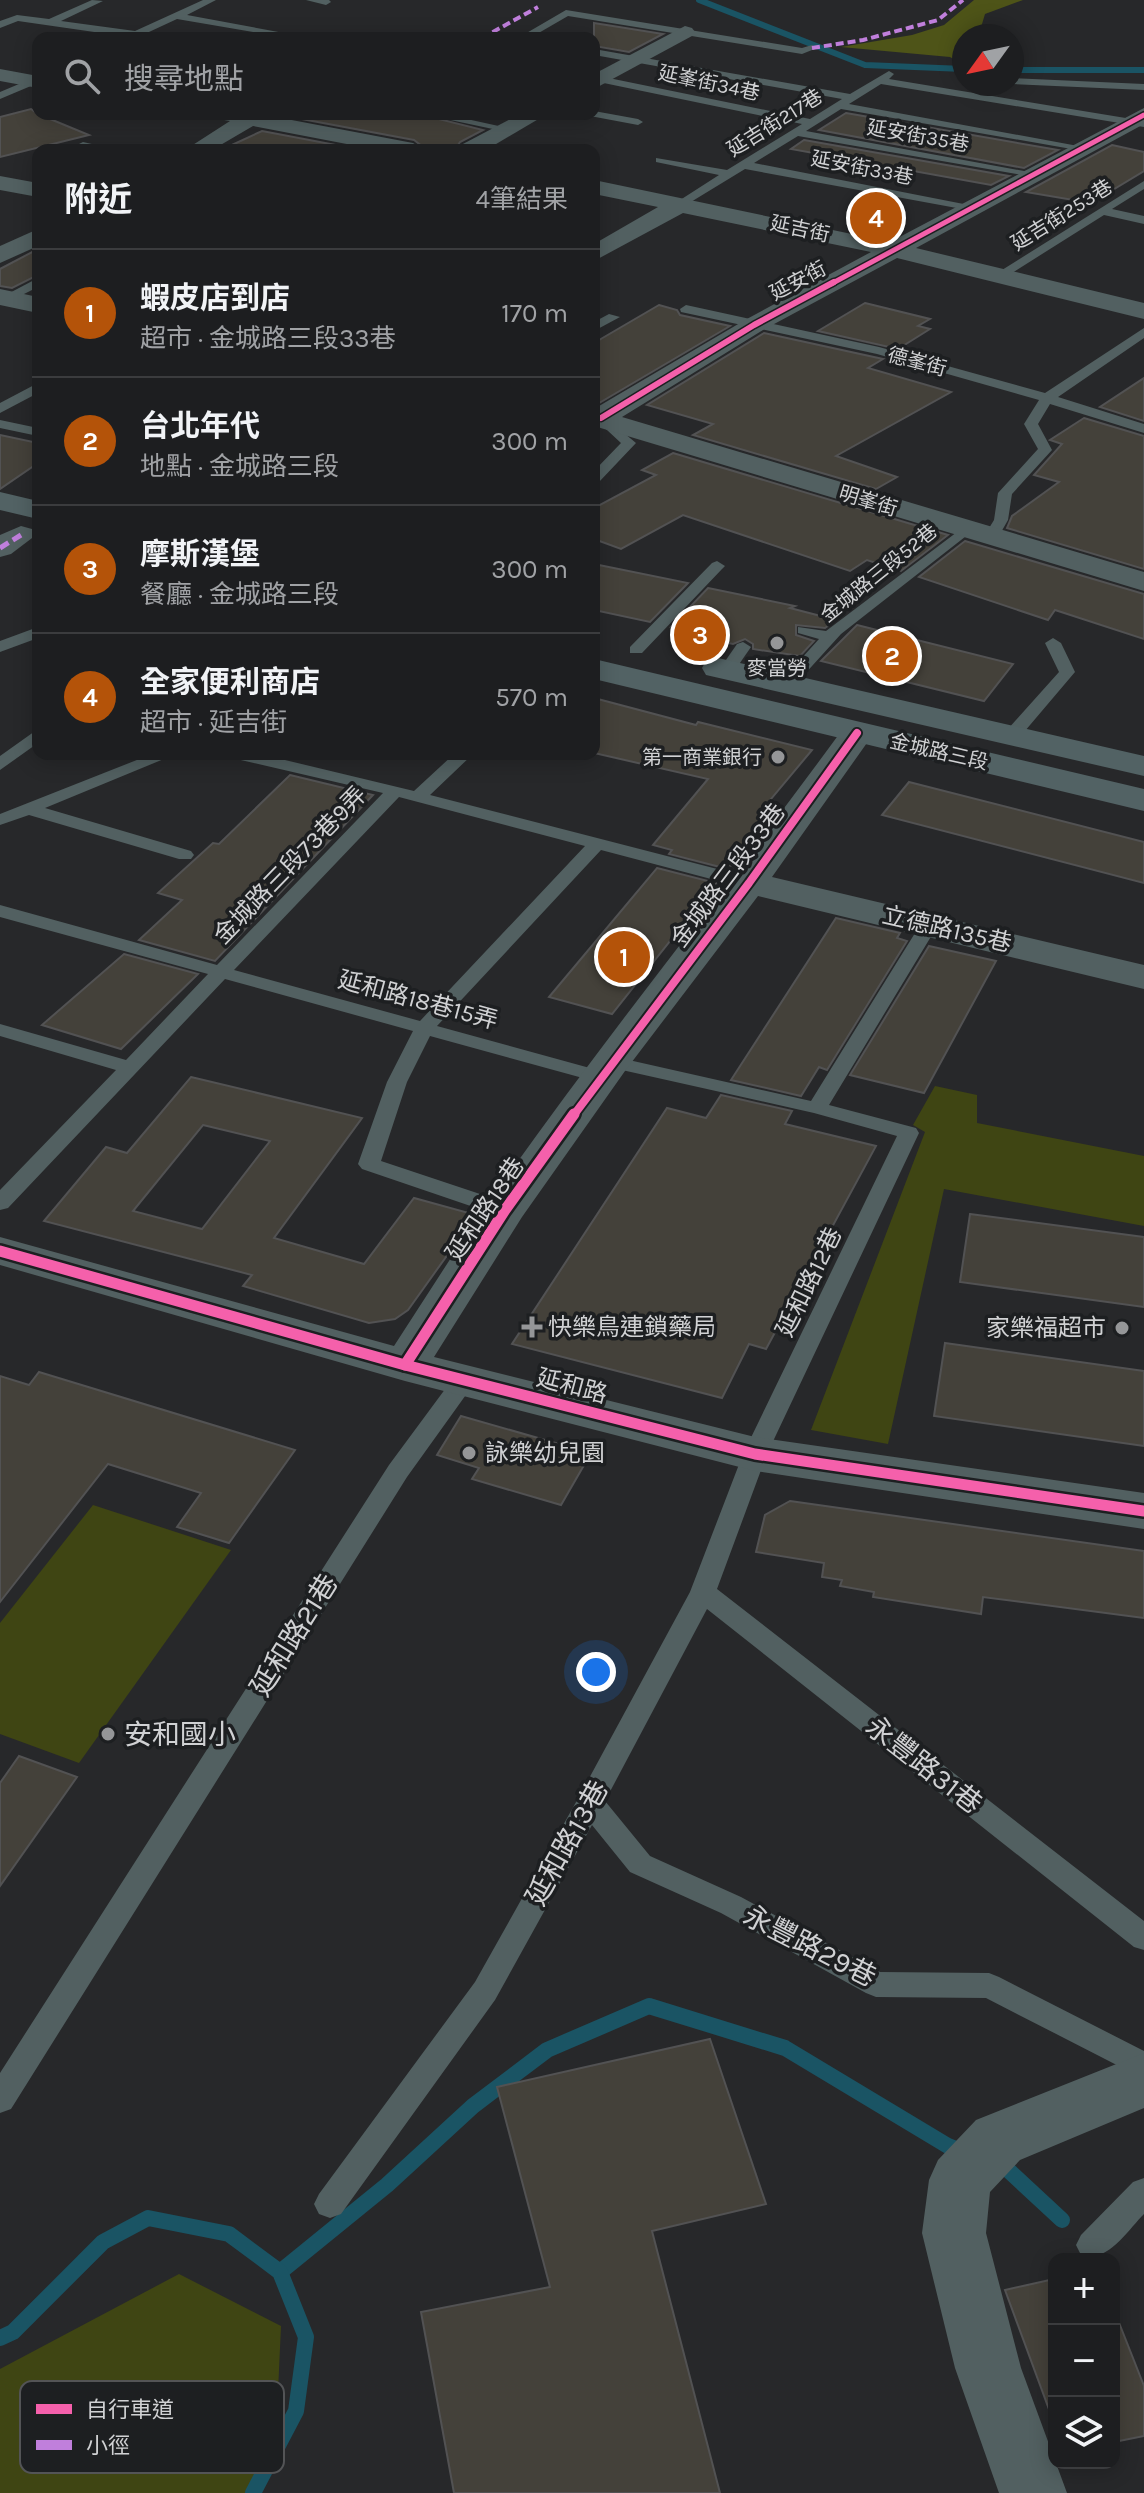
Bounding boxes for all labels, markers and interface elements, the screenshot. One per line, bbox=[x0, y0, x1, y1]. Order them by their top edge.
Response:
north arrow bbox=[952, 24, 1024, 96]
search box bbox=[32, 32, 600, 120]
icon: search bbox=[60, 54, 104, 98]
text: 搜尋地點 bbox=[124, 61, 244, 97]
street label: 延峯街34巷 bbox=[656, 61, 762, 105]
street label: 延吉街217巷 bbox=[723, 85, 827, 161]
street label: 延安街35巷 bbox=[865, 116, 971, 156]
street label: 延安街33巷 bbox=[809, 147, 915, 189]
street label: 延吉街253巷 bbox=[1007, 175, 1117, 255]
text: 附近 bbox=[64, 180, 132, 220]
text: 4筆結果 bbox=[475, 184, 568, 215]
pin: 4 bbox=[850, 188, 902, 248]
street label: 延吉街 bbox=[768, 212, 832, 246]
street label: 延安街 bbox=[766, 257, 830, 305]
text: 蝦皮店到店 bbox=[140, 280, 290, 316]
text: 1 bbox=[85, 298, 95, 329]
text: 170 m bbox=[501, 298, 568, 329]
text: 超市 · 金城路三段33巷 bbox=[140, 323, 396, 354]
street label: 德峯街 bbox=[885, 343, 949, 381]
text: 台北年代 bbox=[140, 408, 260, 444]
text: 2 bbox=[82, 426, 98, 457]
text: 300 m bbox=[491, 426, 568, 457]
text: 地點 · 金城路三段 bbox=[140, 451, 339, 482]
street label: 明峯街 bbox=[836, 481, 900, 521]
street label: 金城路三段52巷 bbox=[816, 519, 942, 627]
text: 摩斯漢堡 bbox=[140, 536, 260, 572]
text: 3 bbox=[82, 554, 98, 585]
text: 300 m bbox=[491, 554, 568, 585]
text: 餐廳 · 金城路三段 bbox=[140, 579, 339, 610]
pin: 3 bbox=[674, 605, 726, 665]
pin: 2 bbox=[866, 626, 918, 686]
marker: 麥當勞 bbox=[768, 634, 786, 652]
place label: 麥當勞 bbox=[747, 657, 807, 680]
text: 全家便利商店 bbox=[140, 664, 320, 700]
text: 4 bbox=[82, 682, 98, 713]
text: 570 m bbox=[495, 682, 568, 713]
text: 超市 · 延吉街 bbox=[140, 707, 287, 738]
street label: 金城路三段 bbox=[888, 730, 990, 774]
place label: 第一商業銀行 bbox=[642, 746, 762, 769]
marker: 第一商業銀行 bbox=[769, 748, 787, 766]
street label: 金城路三段73巷9弄 bbox=[208, 781, 372, 949]
street label: 金城路三段33巷 bbox=[665, 798, 791, 952]
street label: 立德路135巷 bbox=[880, 901, 1014, 957]
pin: 1 bbox=[598, 927, 650, 987]
street label: 延和路18巷15弄 bbox=[335, 965, 501, 1035]
street label: 延和路18巷 bbox=[440, 1152, 530, 1266]
street label: 延和路12巷 bbox=[771, 1223, 847, 1341]
place label: 快樂鳥連鎖藥局 bbox=[548, 1313, 716, 1341]
place label: 家樂福超市 bbox=[986, 1314, 1106, 1342]
marker: 快樂鳥連鎖藥局 bbox=[523, 1318, 541, 1336]
marker: 家樂福超市 bbox=[1113, 1319, 1131, 1337]
street label: 延和路 bbox=[534, 1363, 610, 1409]
place label: 詠樂幼兒園 bbox=[485, 1439, 605, 1467]
marker: 詠樂幼兒園 bbox=[460, 1444, 478, 1462]
street label: 延和路21巷 bbox=[244, 1568, 344, 1702]
your location bbox=[576, 1652, 616, 1692]
street label: 永豐路31巷 bbox=[860, 1710, 988, 1820]
place label: 安和國小 bbox=[124, 1718, 236, 1751]
marker: 安和國小 bbox=[99, 1725, 117, 1743]
street label: 延和路13巷 bbox=[519, 1775, 615, 1911]
street label: 永豐路29巷 bbox=[738, 1899, 882, 1993]
map controls bbox=[1048, 2253, 1120, 2469]
button: + bbox=[1048, 2253, 1120, 2325]
button: − bbox=[1048, 2325, 1120, 2397]
legend bbox=[20, 2381, 284, 2473]
text: 自行車道 bbox=[86, 2397, 174, 2423]
button: layers bbox=[1048, 2397, 1120, 2469]
text: 小徑 bbox=[86, 2433, 130, 2459]

